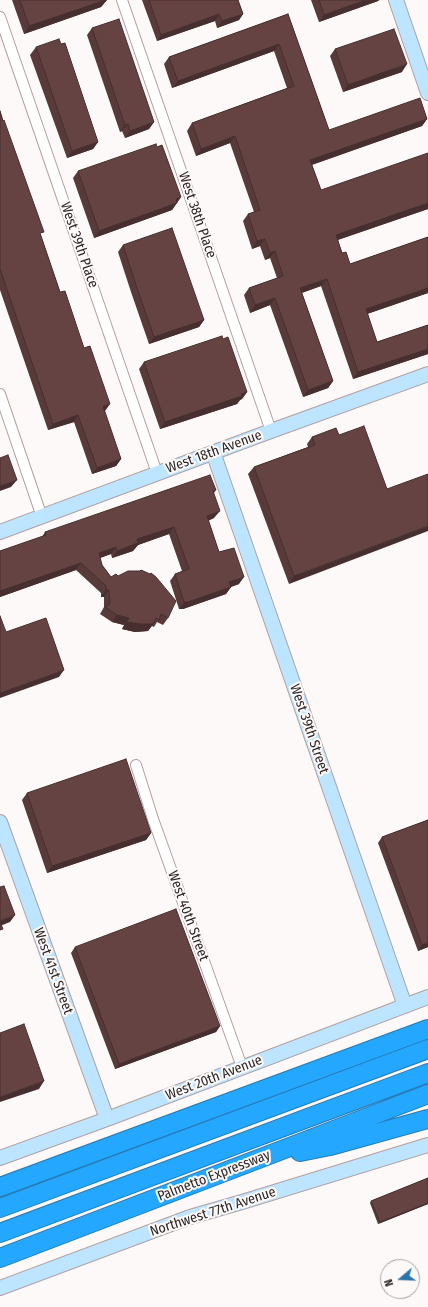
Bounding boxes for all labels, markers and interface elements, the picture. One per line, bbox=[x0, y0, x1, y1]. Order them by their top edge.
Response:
street label: West 38th Place bbox=[174, 170, 220, 260]
street label: West 39th Place bbox=[56, 200, 102, 290]
street label: West 18th Avenue bbox=[164, 427, 264, 477]
street label: West 39th Street bbox=[286, 682, 332, 776]
street label: West 40th Street bbox=[164, 869, 212, 963]
street label: West 41st Street bbox=[30, 925, 76, 1017]
street label: West 20th Avenue bbox=[163, 1052, 265, 1104]
street label: Palmetto Expressway bbox=[155, 1147, 273, 1205]
street label: Northwest 77th Avenue bbox=[148, 1184, 278, 1240]
north arrow bbox=[380, 1259, 420, 1299]
text: N bbox=[382, 1278, 396, 1288]

